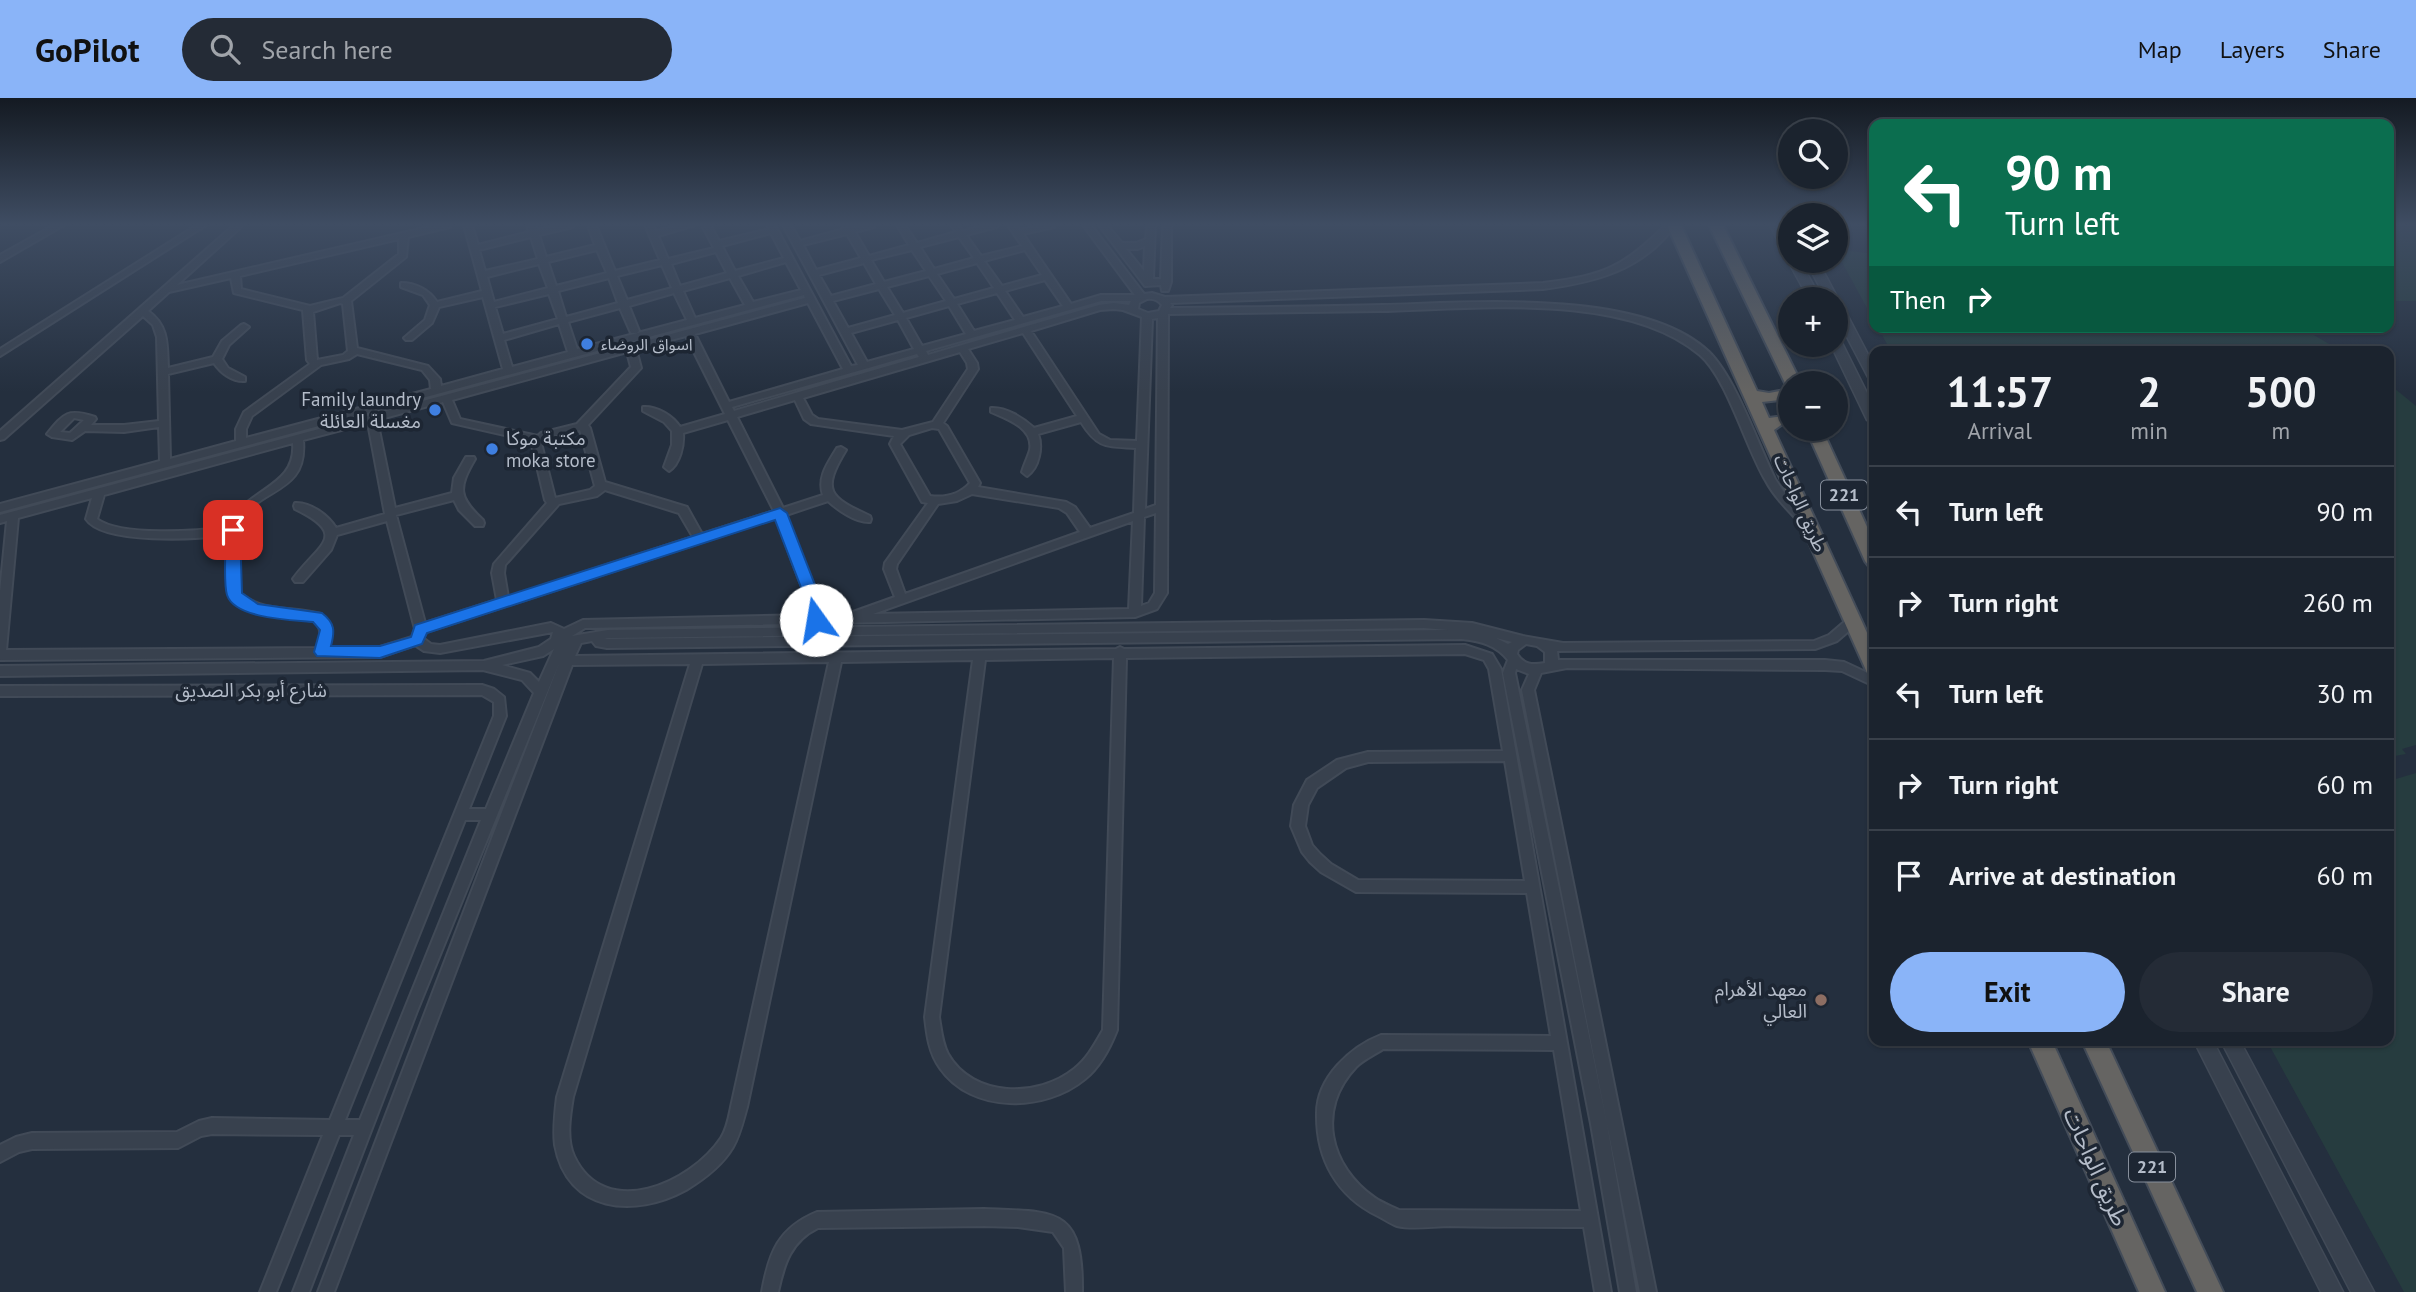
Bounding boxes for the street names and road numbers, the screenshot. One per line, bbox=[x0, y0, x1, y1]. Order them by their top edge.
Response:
street label: طريق الواحات bbox=[1769, 450, 1833, 556]
road number: 221 bbox=[1821, 480, 1867, 510]
street label: شارع أبو بكر الصديق bbox=[175, 678, 327, 704]
street label: طريق الواحات bbox=[2057, 1103, 2135, 1230]
road number: 221 bbox=[2129, 1152, 2175, 1182]

